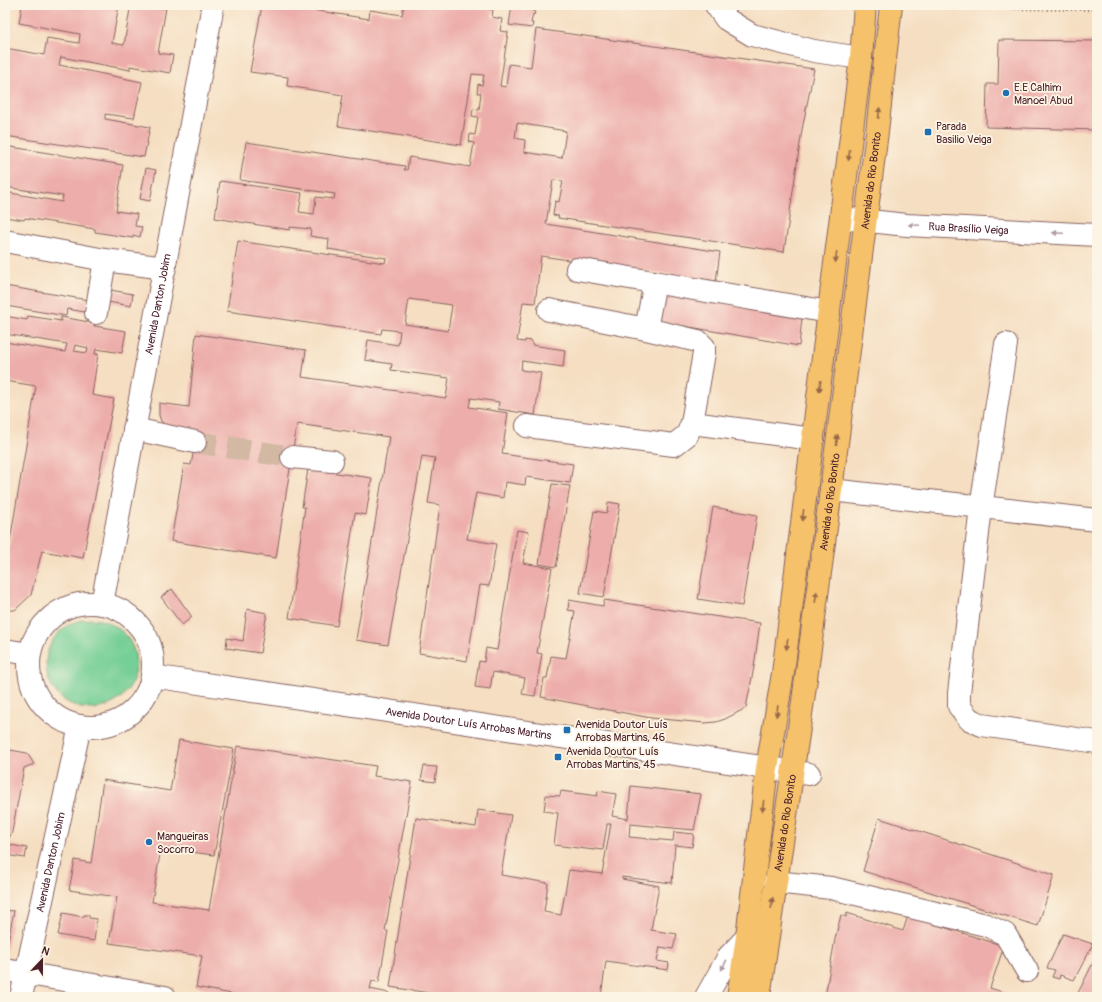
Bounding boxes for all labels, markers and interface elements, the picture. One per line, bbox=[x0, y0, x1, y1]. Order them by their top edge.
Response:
place label: E.E Calhim Manoel Abud bbox=[1014, 81, 1073, 107]
marker: E.E Calhim Manoel Abud bbox=[1001, 88, 1011, 98]
one-way arrow bbox=[876, 107, 883, 119]
place label: Parada Basilio Veiga bbox=[936, 120, 992, 146]
marker: Parada Basilio Veiga bbox=[923, 127, 933, 137]
street label: Avenida do Rio Bonito bbox=[858, 131, 883, 230]
one-way arrow bbox=[846, 149, 852, 161]
street label: Rua Brasílio Veiga bbox=[928, 220, 1009, 237]
one-way arrow bbox=[908, 222, 920, 229]
one-way arrow bbox=[1052, 229, 1064, 236]
one-way arrow bbox=[833, 251, 839, 263]
street label: Avenida Danton Jobim bbox=[142, 252, 173, 356]
one-way arrow bbox=[816, 380, 823, 392]
one-way arrow bbox=[834, 434, 840, 446]
street label: Avenida do Rio Bonito bbox=[816, 452, 842, 552]
one-way arrow bbox=[800, 509, 806, 521]
one-way arrow bbox=[813, 591, 819, 603]
one-way arrow bbox=[784, 637, 790, 650]
street label: Avenida Doutor Luís Arrobas Martins bbox=[385, 704, 552, 742]
one-way arrow bbox=[774, 705, 780, 717]
place label: Avenida Doutor Luís Arrobas Martins, 46 bbox=[575, 718, 668, 744]
marker: Avenida Doutor Luís Arrobas Martins, 46 bbox=[562, 725, 572, 735]
place label: Avenida Doutor Luís Arrobas Martins, 45 bbox=[566, 745, 659, 771]
marker: Avenida Doutor Luís Arrobas Martins, 45 bbox=[553, 752, 563, 762]
street label: Avenida do Rio Bonito bbox=[771, 773, 799, 873]
one-way arrow bbox=[759, 800, 766, 812]
street label: Avenida Danton Jobim bbox=[33, 810, 68, 914]
place label: Mangueiras Socorro bbox=[157, 830, 208, 856]
marker: Mangueiras Socorro bbox=[144, 837, 154, 847]
one-way arrow bbox=[769, 897, 775, 909]
north arrow bbox=[22, 940, 62, 980]
text: N bbox=[40, 944, 52, 959]
one-way arrow bbox=[720, 959, 727, 971]

